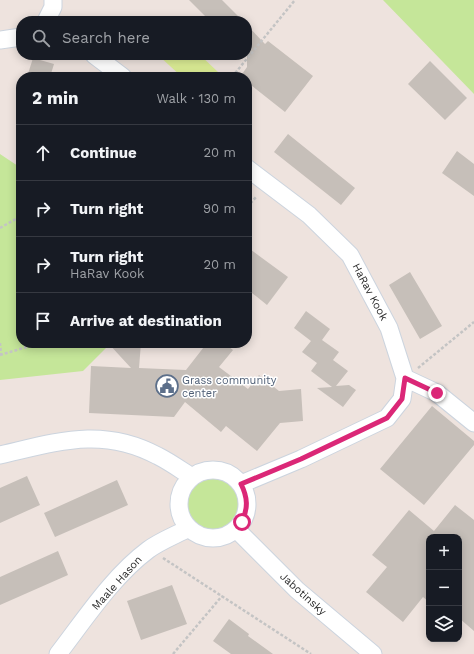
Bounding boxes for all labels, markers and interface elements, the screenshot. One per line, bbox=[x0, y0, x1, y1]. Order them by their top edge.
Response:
search box bbox=[16, 16, 252, 60]
icon: search bbox=[30, 27, 52, 49]
text: Search here bbox=[62, 29, 150, 47]
text: 2 min bbox=[32, 88, 78, 108]
text: Walk · 130 m bbox=[157, 91, 236, 106]
icon: ahead bbox=[32, 142, 54, 164]
text: Continue bbox=[70, 144, 137, 162]
text: 20 m bbox=[204, 145, 236, 160]
icon: right bbox=[32, 198, 54, 220]
text: Turn right bbox=[70, 200, 143, 218]
text: 90 m bbox=[203, 201, 236, 216]
text: Turn right bbox=[70, 248, 143, 266]
icon: right bbox=[32, 254, 54, 276]
text: 20 m bbox=[204, 257, 236, 272]
street label: HaRav Kook bbox=[349, 261, 391, 323]
text: HaRav Kook bbox=[70, 266, 144, 281]
icon: arrive bbox=[32, 310, 54, 332]
text: Arrive at destination bbox=[70, 312, 222, 330]
public building icon: Grass community center bbox=[154, 373, 180, 399]
place label: Grass community center bbox=[182, 374, 277, 400]
route end bbox=[428, 384, 446, 402]
route start bbox=[233, 513, 251, 531]
map controls bbox=[426, 534, 462, 642]
button: + bbox=[426, 534, 462, 570]
street label: Maale Hason bbox=[89, 553, 145, 613]
street label: Jabotinsky bbox=[277, 570, 329, 618]
button: − bbox=[426, 570, 462, 606]
button: layers bbox=[426, 606, 462, 642]

